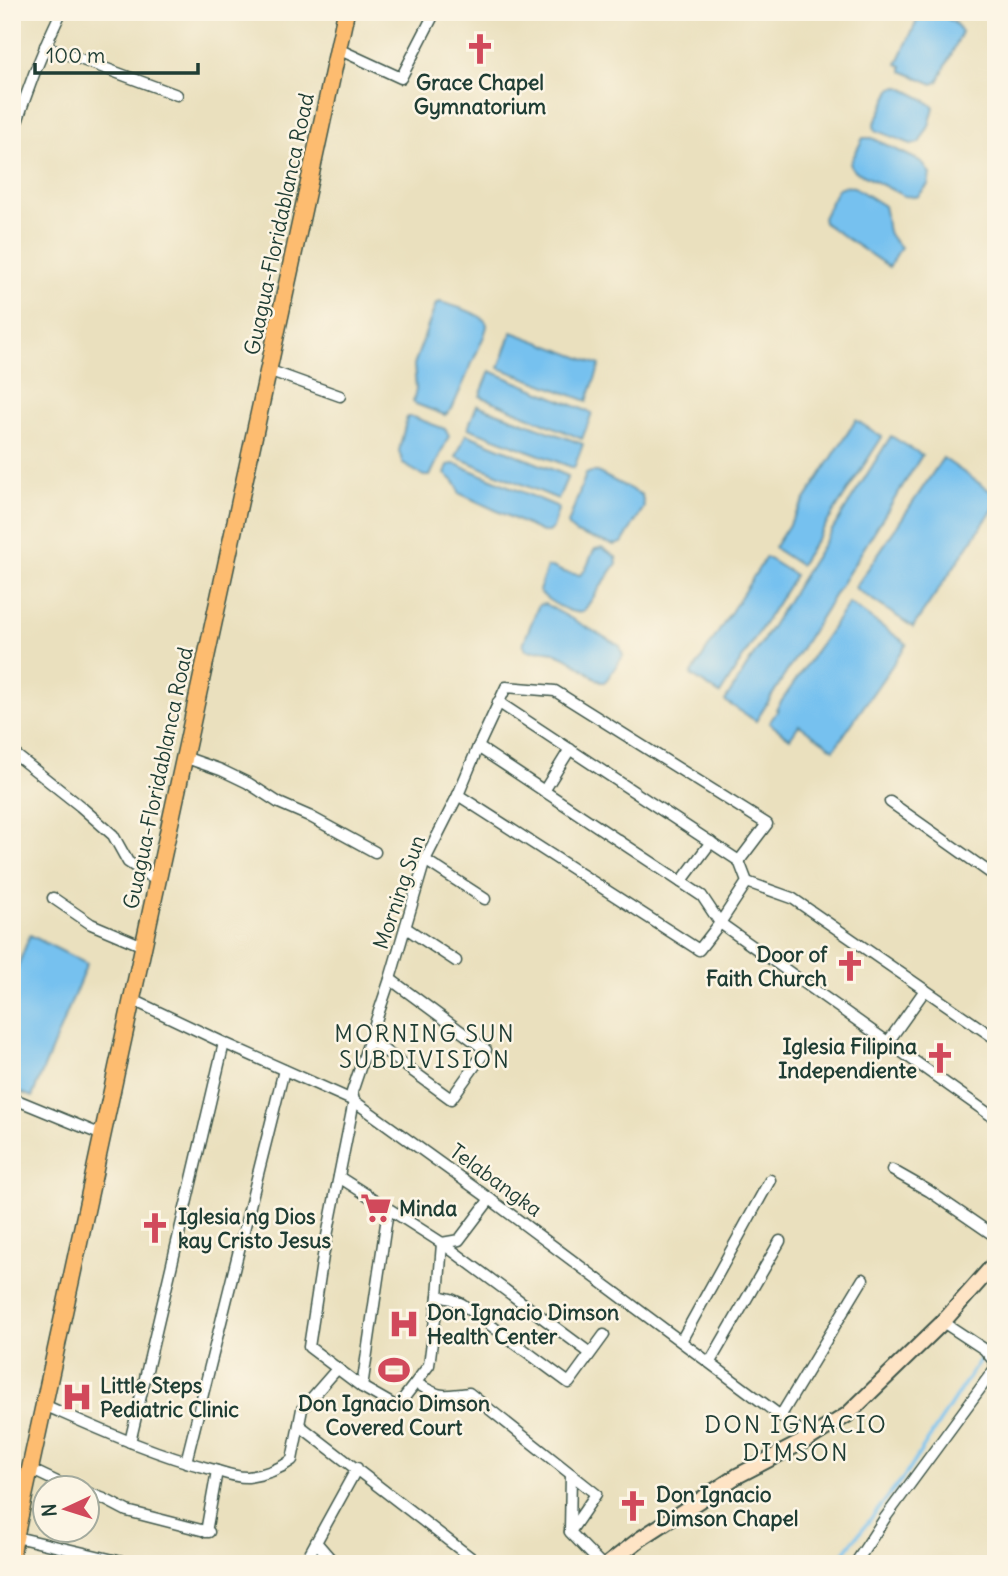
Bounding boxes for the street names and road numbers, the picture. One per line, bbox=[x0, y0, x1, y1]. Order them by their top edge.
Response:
street label: Guagua-Floridablanca Road bbox=[238, 91, 320, 357]
street label: Guagua-Floridablanca Road bbox=[117, 645, 199, 911]
street label: Morning Sun bbox=[367, 831, 431, 953]
street label: Telabangka bbox=[445, 1137, 547, 1223]

